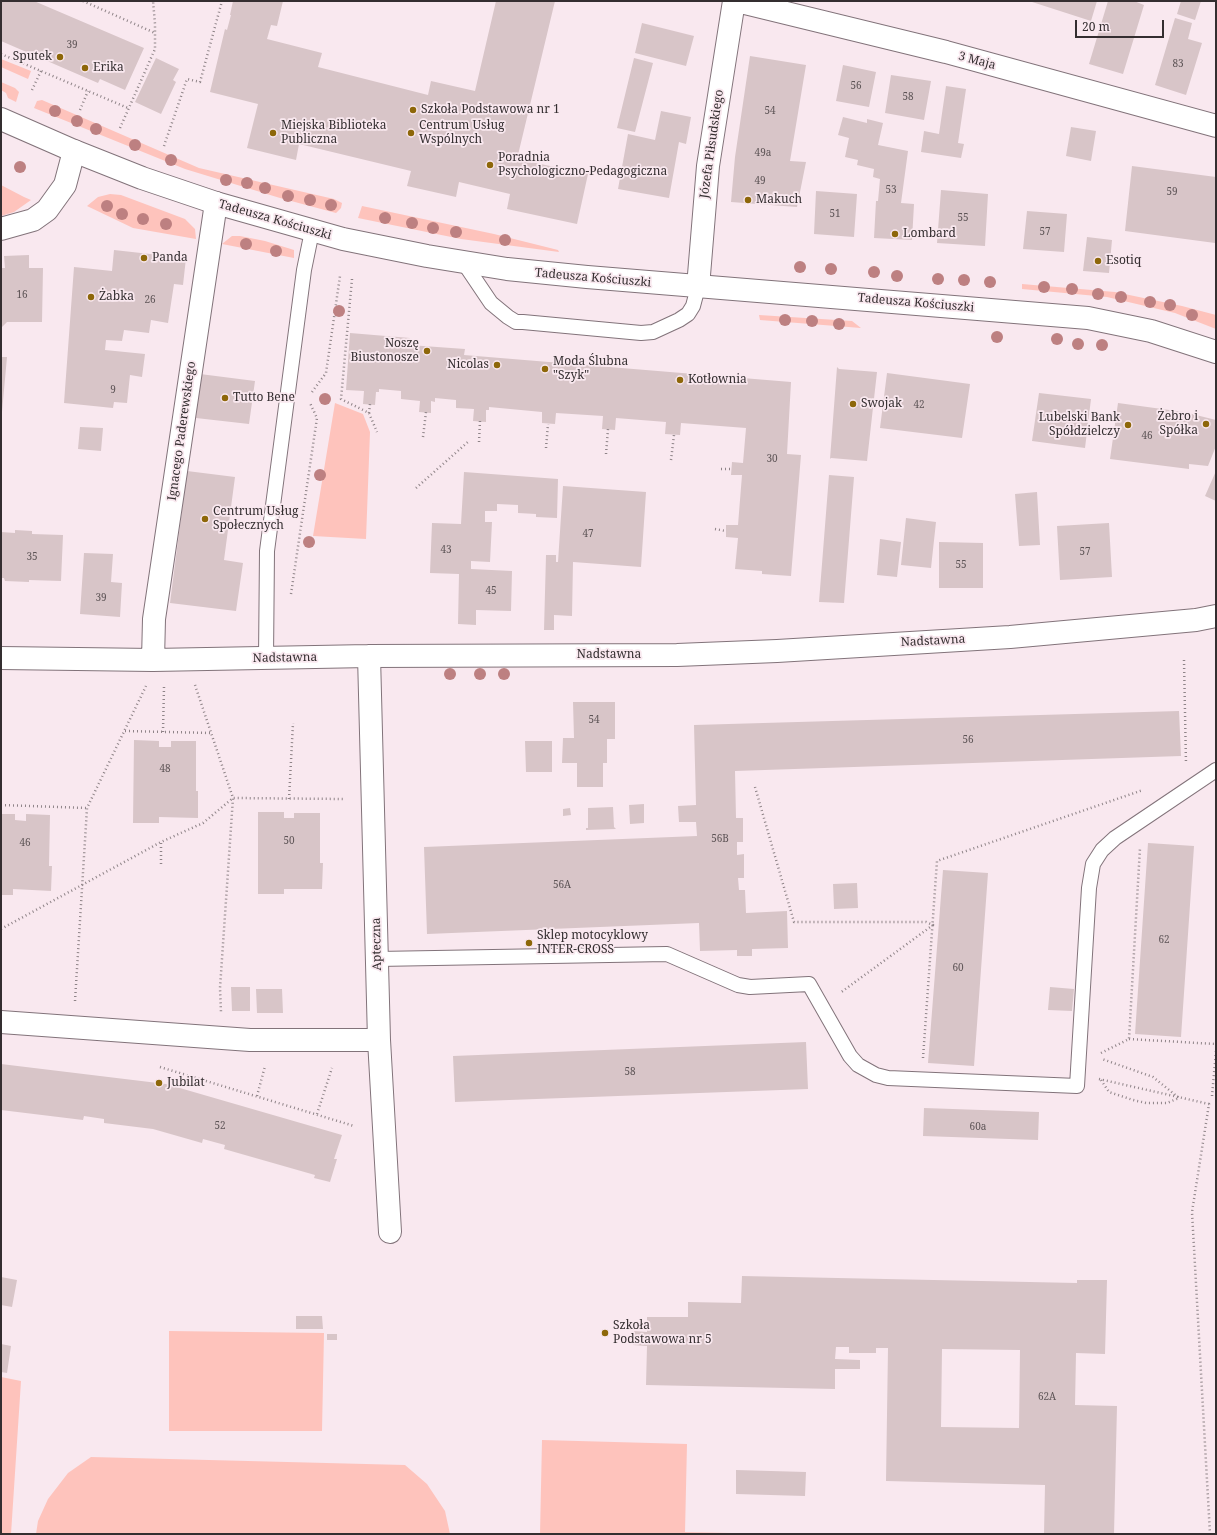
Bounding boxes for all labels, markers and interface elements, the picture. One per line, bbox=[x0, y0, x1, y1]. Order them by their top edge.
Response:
scale bar bbox=[1077, 12, 1166, 38]
text: 20 m bbox=[1082, 18, 1110, 35]
house number: 39 bbox=[66, 39, 78, 51]
street label: 3 Maja bbox=[957, 49, 997, 73]
place label: Sputek bbox=[13, 50, 52, 64]
marker: Sputek bbox=[55, 52, 65, 62]
house number: 83 bbox=[1172, 58, 1184, 70]
place label: Erika bbox=[93, 61, 124, 75]
marker: Erika bbox=[80, 63, 90, 73]
house number: 56 bbox=[850, 80, 862, 92]
street label: Józefa Piłsudskiego bbox=[697, 89, 727, 199]
house number: 58 bbox=[902, 91, 914, 103]
place label: Szkoła Podstawowa nr 1 bbox=[421, 103, 560, 117]
marker: Szkoła Podstawowa nr 1 bbox=[408, 105, 418, 115]
house number: 54 bbox=[764, 105, 776, 117]
place label: Miejska Biblioteka Publiczna bbox=[281, 119, 386, 147]
place label: Centrum Usług Wspólnych bbox=[419, 119, 504, 147]
marker: Miejska Biblioteka Publiczna bbox=[268, 128, 278, 138]
marker: Centrum Usług Wspólnych bbox=[406, 128, 416, 138]
house number: 49a bbox=[755, 147, 771, 159]
place label: Poradnia Psychologiczno-Pedagogiczna bbox=[498, 151, 667, 179]
marker: Poradnia Psychologiczno-Pedagogiczna bbox=[485, 160, 495, 170]
house number: 49 bbox=[754, 175, 766, 187]
house number: 53 bbox=[885, 184, 897, 196]
house number: 59 bbox=[1166, 186, 1178, 198]
place label: Makuch bbox=[756, 193, 802, 207]
marker: Makuch bbox=[743, 195, 753, 205]
street label: Tadeusza Kościuszki bbox=[217, 197, 333, 243]
house number: 51 bbox=[829, 208, 841, 220]
house number: 55 bbox=[957, 212, 969, 224]
house number: 57 bbox=[1039, 226, 1051, 238]
place label: Lombard bbox=[903, 227, 956, 241]
marker: Lombard bbox=[890, 229, 900, 239]
place label: Panda bbox=[152, 251, 188, 265]
marker: Panda bbox=[139, 253, 149, 263]
place label: Esotiq bbox=[1106, 254, 1141, 268]
marker: Esotiq bbox=[1093, 256, 1103, 266]
street label: Tadeusza Kościuszki bbox=[534, 266, 652, 290]
house number: 16 bbox=[16, 289, 28, 301]
place label: Żabka bbox=[99, 290, 134, 304]
street label: Tadeusza Kościuszki bbox=[857, 291, 975, 315]
marker: Żabka bbox=[86, 292, 96, 302]
house number: 26 bbox=[144, 294, 156, 306]
place label: Noszę Biustonosze bbox=[351, 337, 419, 365]
marker: Noszę Biustonosze bbox=[422, 346, 432, 356]
place label: Moda Ślubna "Szyk" bbox=[553, 355, 628, 383]
place label: Nicolas bbox=[447, 358, 489, 372]
street label: Ignacego Paderewskiego bbox=[165, 360, 199, 502]
marker: Nicolas bbox=[492, 360, 502, 370]
marker: Moda Ślubna "Szyk" bbox=[540, 364, 550, 374]
place label: Kotłownia bbox=[688, 373, 747, 387]
marker: Kotłownia bbox=[675, 375, 685, 385]
house number: 9 bbox=[110, 384, 116, 396]
place label: Tutto Bene bbox=[233, 391, 295, 405]
marker: Tutto Bene bbox=[220, 393, 230, 403]
place label: Swojak bbox=[861, 397, 902, 411]
marker: Swojak bbox=[848, 399, 858, 409]
house number: 42 bbox=[913, 399, 925, 411]
place label: Żebro i Spółka bbox=[1158, 410, 1198, 438]
place label: Lubelski Bank Spółdzielczy bbox=[1039, 411, 1120, 439]
marker: Żebro i Spółka bbox=[1201, 419, 1211, 429]
marker: Lubelski Bank Spółdzielczy bbox=[1123, 420, 1133, 430]
house number: 46 bbox=[1141, 430, 1153, 442]
house number: 30 bbox=[766, 453, 778, 465]
place label: Centrum Usług Społecznych bbox=[213, 505, 298, 533]
marker: Centrum Usług Społecznych bbox=[200, 514, 210, 524]
house number: 47 bbox=[582, 528, 594, 540]
house number: 43 bbox=[440, 544, 452, 556]
house number: 57 bbox=[1079, 546, 1091, 558]
house number: 35 bbox=[26, 551, 38, 563]
house number: 55 bbox=[955, 559, 967, 571]
house number: 45 bbox=[485, 585, 497, 597]
house number: 39 bbox=[95, 592, 107, 604]
street label: Nadstawna bbox=[900, 632, 966, 650]
street label: Nadstawna bbox=[577, 648, 641, 662]
street label: Nadstawna bbox=[253, 650, 317, 666]
house number: 54 bbox=[588, 714, 600, 726]
house number: 56 bbox=[962, 734, 974, 746]
house number: 48 bbox=[159, 763, 171, 775]
house number: 56B bbox=[711, 833, 729, 845]
house number: 50 bbox=[283, 835, 295, 847]
house number: 46 bbox=[19, 837, 31, 849]
house number: 56A bbox=[553, 879, 571, 891]
street label: Apteczna bbox=[369, 917, 385, 971]
place label: Sklep motocyklowy INTER-CROSS bbox=[537, 929, 648, 957]
house number: 62 bbox=[1158, 934, 1170, 946]
marker: Sklep motocyklowy INTER-CROSS bbox=[524, 938, 534, 948]
house number: 60 bbox=[952, 962, 964, 974]
house number: 58 bbox=[624, 1066, 636, 1078]
place label: Jubilat bbox=[167, 1076, 205, 1090]
marker: Jubilat bbox=[154, 1078, 164, 1088]
house number: 52 bbox=[214, 1120, 226, 1132]
house number: 60a bbox=[970, 1121, 986, 1133]
place label: Szkoła Podstawowa nr 5 bbox=[613, 1319, 712, 1347]
marker: Szkoła Podstawowa nr 5 bbox=[600, 1328, 610, 1338]
house number: 62A bbox=[1038, 1391, 1056, 1403]

